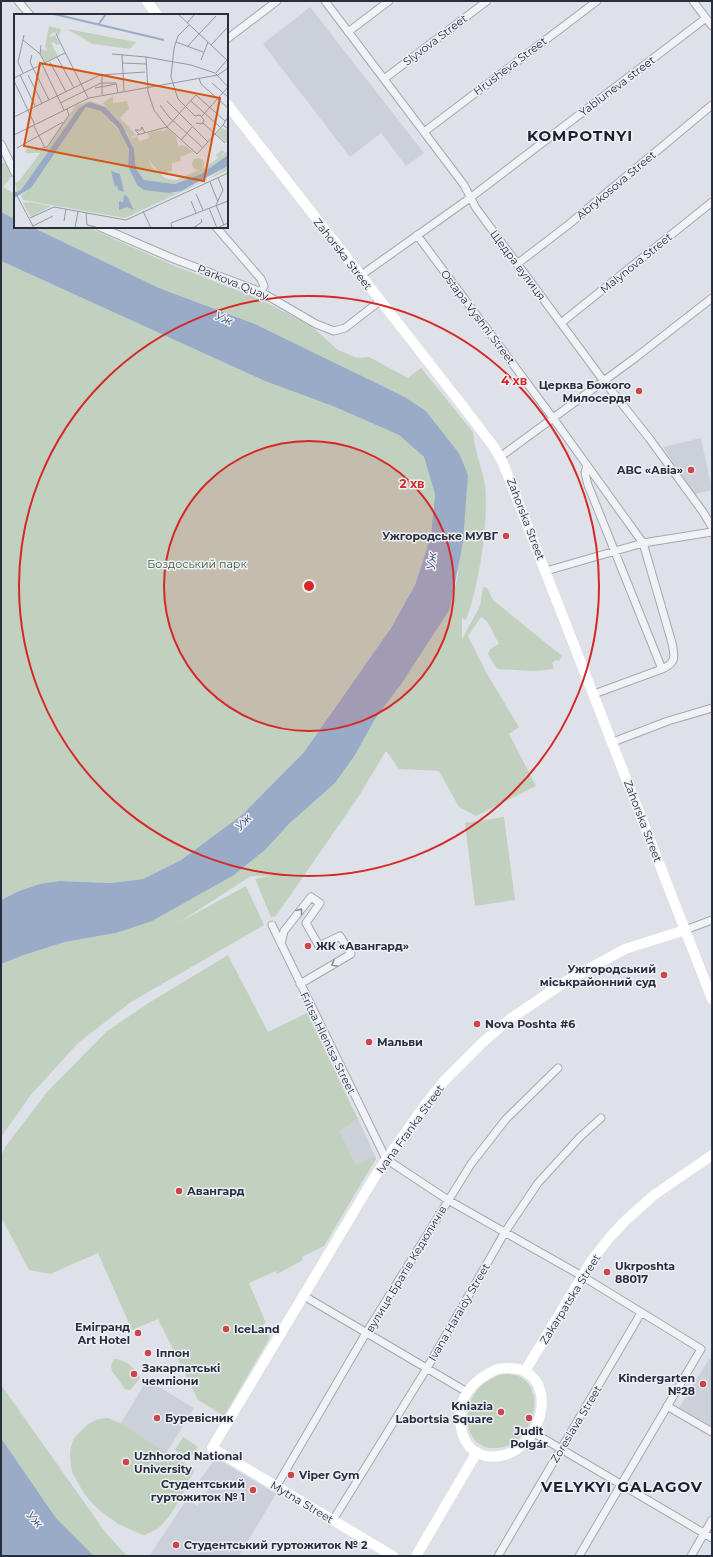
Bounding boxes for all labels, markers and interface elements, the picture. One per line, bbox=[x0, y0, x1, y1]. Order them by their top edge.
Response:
street label: Slyvova Street bbox=[400, 11, 470, 69]
inset map bbox=[14, 14, 228, 228]
street label: Hrusheva Street bbox=[470, 33, 550, 98]
street label: Yabluneva street bbox=[576, 53, 658, 119]
district label: KOMPOTNYI bbox=[527, 126, 633, 145]
street label: Abrykosova Street bbox=[573, 147, 659, 222]
street label: Zahorska Street bbox=[311, 215, 376, 293]
street label: Щедра вулиця bbox=[487, 227, 549, 303]
street label: Malynova Street bbox=[597, 229, 675, 296]
street label: Parkova Quay bbox=[195, 261, 271, 303]
street label: Ostapa Vyshni Street bbox=[438, 267, 519, 368]
water label: Уж bbox=[213, 308, 236, 329]
text: 4 хв bbox=[501, 373, 527, 388]
place label: Церква Божого Милосердя bbox=[539, 378, 631, 405]
marker: Церква Божого Милосердя bbox=[634, 386, 644, 396]
place label: ABC «Авіа» bbox=[616, 463, 683, 477]
marker: ABC «Авіа» bbox=[686, 465, 696, 475]
text: 2 хв bbox=[399, 476, 425, 491]
street label: Zahorska Street bbox=[504, 476, 548, 563]
place label: Ужгородське МУВГ bbox=[382, 529, 498, 543]
marker: Ужгородське МУВГ bbox=[501, 531, 511, 541]
water label: Уж bbox=[423, 550, 439, 570]
park label: Боздоський парк bbox=[147, 557, 247, 571]
centre of rings bbox=[302, 579, 316, 593]
street label: Zahorska Street bbox=[621, 778, 665, 865]
water label: Уж bbox=[231, 810, 255, 834]
one-way arrow bbox=[295, 909, 302, 916]
place label: ЖК «Авангард» bbox=[316, 939, 409, 953]
marker: ЖК «Авангард» bbox=[303, 941, 313, 951]
one-way arrow bbox=[331, 959, 338, 967]
place label: Ужгородський міськрайонний суд bbox=[540, 962, 656, 989]
marker: Ужгородський міськрайонний суд bbox=[659, 970, 669, 980]
street label: Fritsa Hlentsa Street bbox=[297, 990, 359, 1097]
place label: Nova Poshta #6 bbox=[485, 1017, 575, 1031]
marker: Nova Poshta #6 bbox=[472, 1019, 482, 1029]
place label: Мальви bbox=[377, 1035, 423, 1049]
marker: Мальви bbox=[364, 1037, 374, 1047]
street label: Ivana Franka Street bbox=[373, 1081, 447, 1176]
place label: Авангард bbox=[187, 1184, 245, 1198]
marker: Авангард bbox=[174, 1186, 184, 1196]
street label: вулиця Братів Кедюличів bbox=[363, 1203, 449, 1335]
street label: Zakarpatska Street bbox=[537, 1251, 604, 1347]
place label: Ukrposhta 88017 bbox=[615, 1259, 675, 1286]
street label: Ivana Haraidy Street bbox=[425, 1260, 493, 1363]
marker: Ukrposhta 88017 bbox=[602, 1267, 612, 1277]
place label: Емігранд Art Hotel bbox=[75, 1320, 130, 1347]
place label: IceLand bbox=[234, 1322, 280, 1336]
marker: IceLand bbox=[221, 1324, 231, 1334]
marker: Емігранд Art Hotel bbox=[133, 1328, 143, 1338]
place label: Іппон bbox=[156, 1346, 190, 1360]
marker: Іппон bbox=[143, 1348, 153, 1358]
place label: Закарпатські чемпіони bbox=[141, 1361, 220, 1388]
marker: Закарпатські чемпіони bbox=[129, 1369, 139, 1379]
place label: Kindergarten №28 bbox=[618, 1371, 695, 1398]
marker: Kindergarten №28 bbox=[698, 1379, 708, 1389]
street label: Zoreslava Street bbox=[547, 1382, 605, 1465]
place label: Kniazia Labortsia Square bbox=[395, 1399, 493, 1426]
marker: Kniazia Labortsia Square bbox=[496, 1407, 506, 1417]
place label: Буревісник bbox=[165, 1411, 235, 1425]
marker: Буревісник bbox=[152, 1413, 162, 1423]
marker: Judit Polgár bbox=[524, 1413, 534, 1423]
place label: Judit Polgár bbox=[510, 1424, 548, 1451]
place label: Uzhhorod National University bbox=[134, 1449, 242, 1476]
marker: Uzhhorod National University bbox=[121, 1457, 131, 1467]
place label: Viper Gym bbox=[298, 1468, 359, 1482]
marker: Viper Gym bbox=[286, 1470, 296, 1480]
place label: Студентський гуртожиток № 1 bbox=[151, 1477, 245, 1504]
district label: VELYKYI GALAGOV bbox=[540, 1477, 703, 1496]
street label: Mytna Street bbox=[268, 1478, 337, 1527]
marker: Студентський гуртожиток № 1 bbox=[248, 1485, 258, 1495]
water label: Уж bbox=[24, 1507, 47, 1531]
place label: Студентський гуртожиток № 2 bbox=[184, 1538, 368, 1552]
marker: Студентський гуртожиток № 2 bbox=[171, 1540, 181, 1550]

